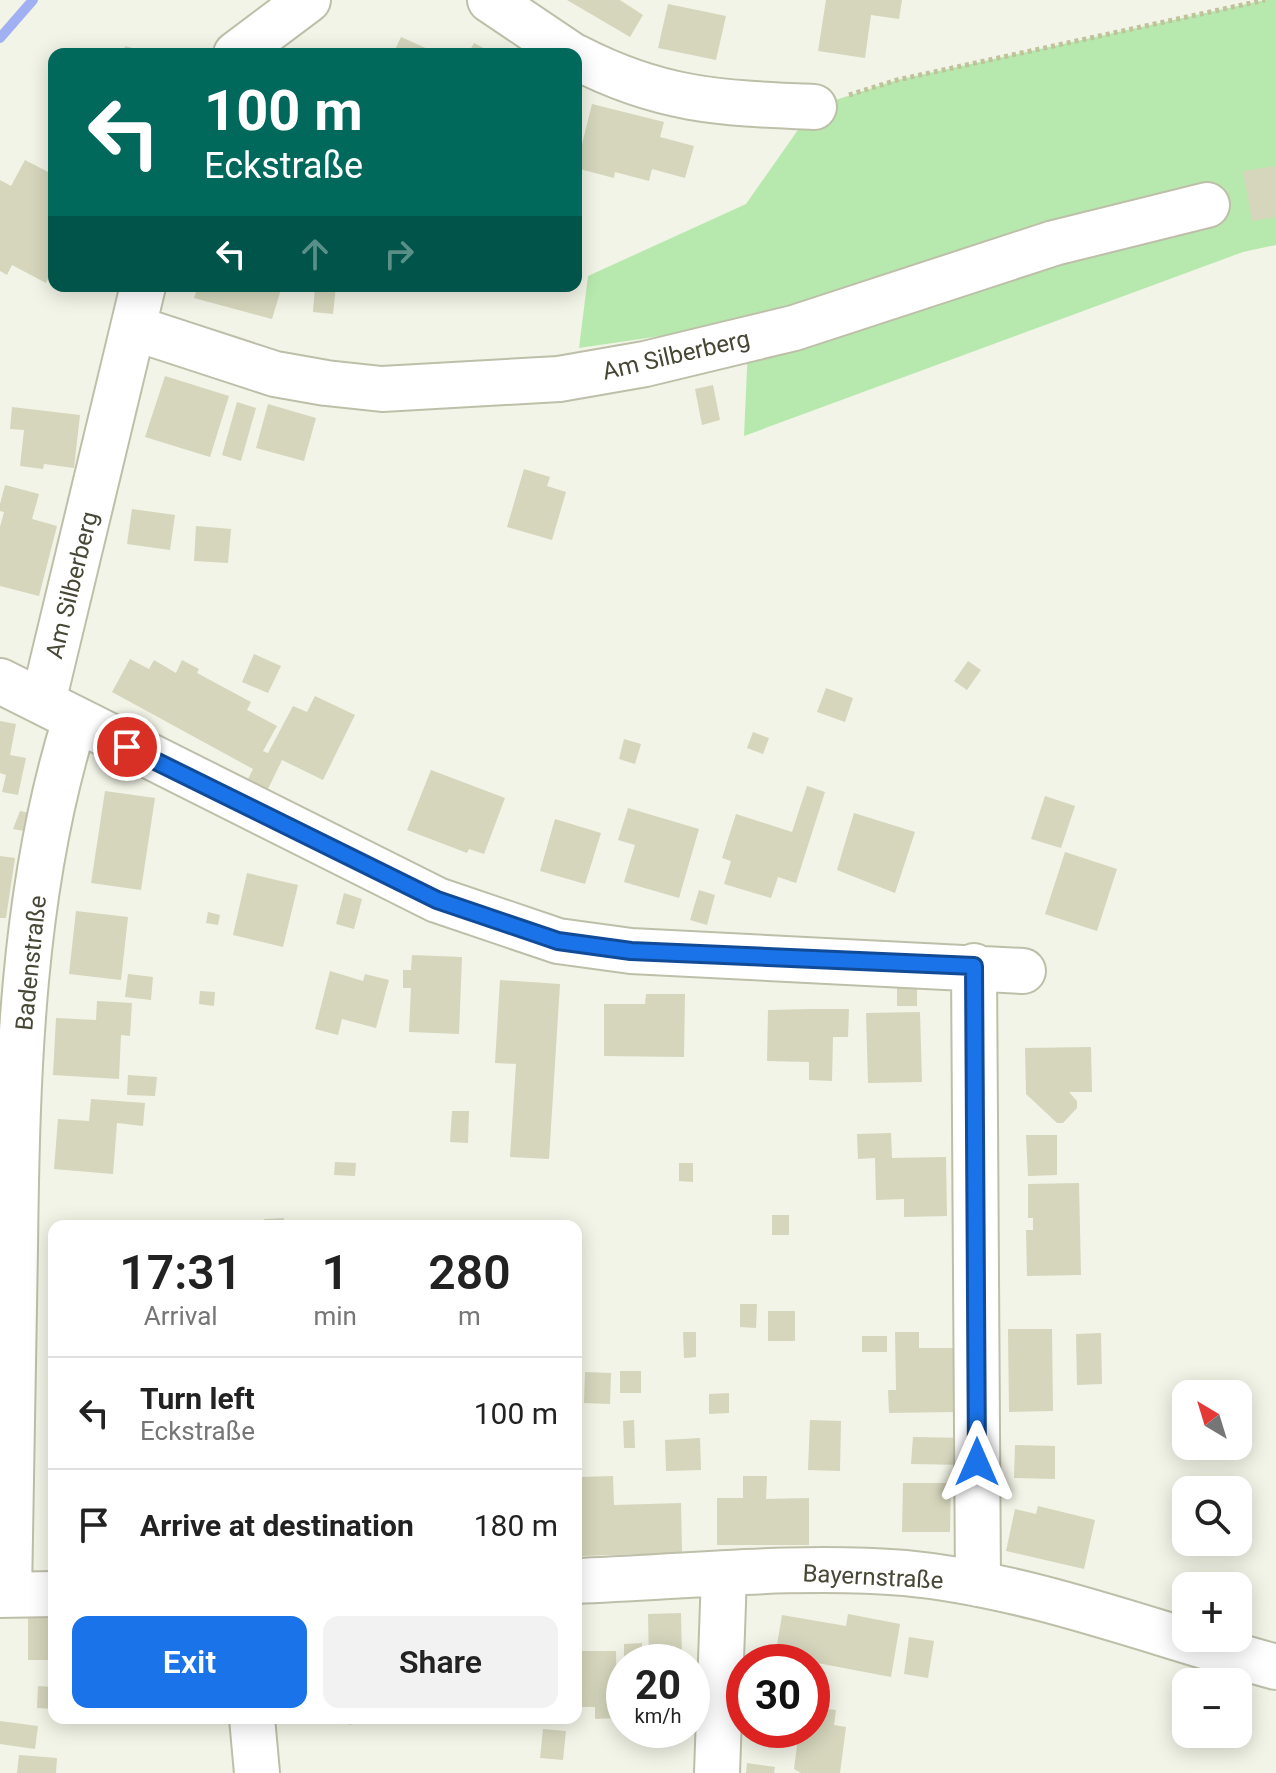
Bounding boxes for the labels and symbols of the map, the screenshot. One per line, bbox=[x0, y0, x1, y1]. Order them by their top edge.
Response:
street label: Am Silberberg bbox=[600, 324, 752, 386]
street label: Am Silberberg bbox=[40, 509, 104, 661]
pin bbox=[93, 713, 161, 781]
street label: Badenstraße bbox=[10, 894, 52, 1032]
north arrow bbox=[1172, 1380, 1252, 1460]
position arrow bbox=[935, 1420, 1019, 1504]
street label: Bayernstraße bbox=[802, 1559, 944, 1595]
speed limit sign: 30 bbox=[726, 1644, 830, 1748]

